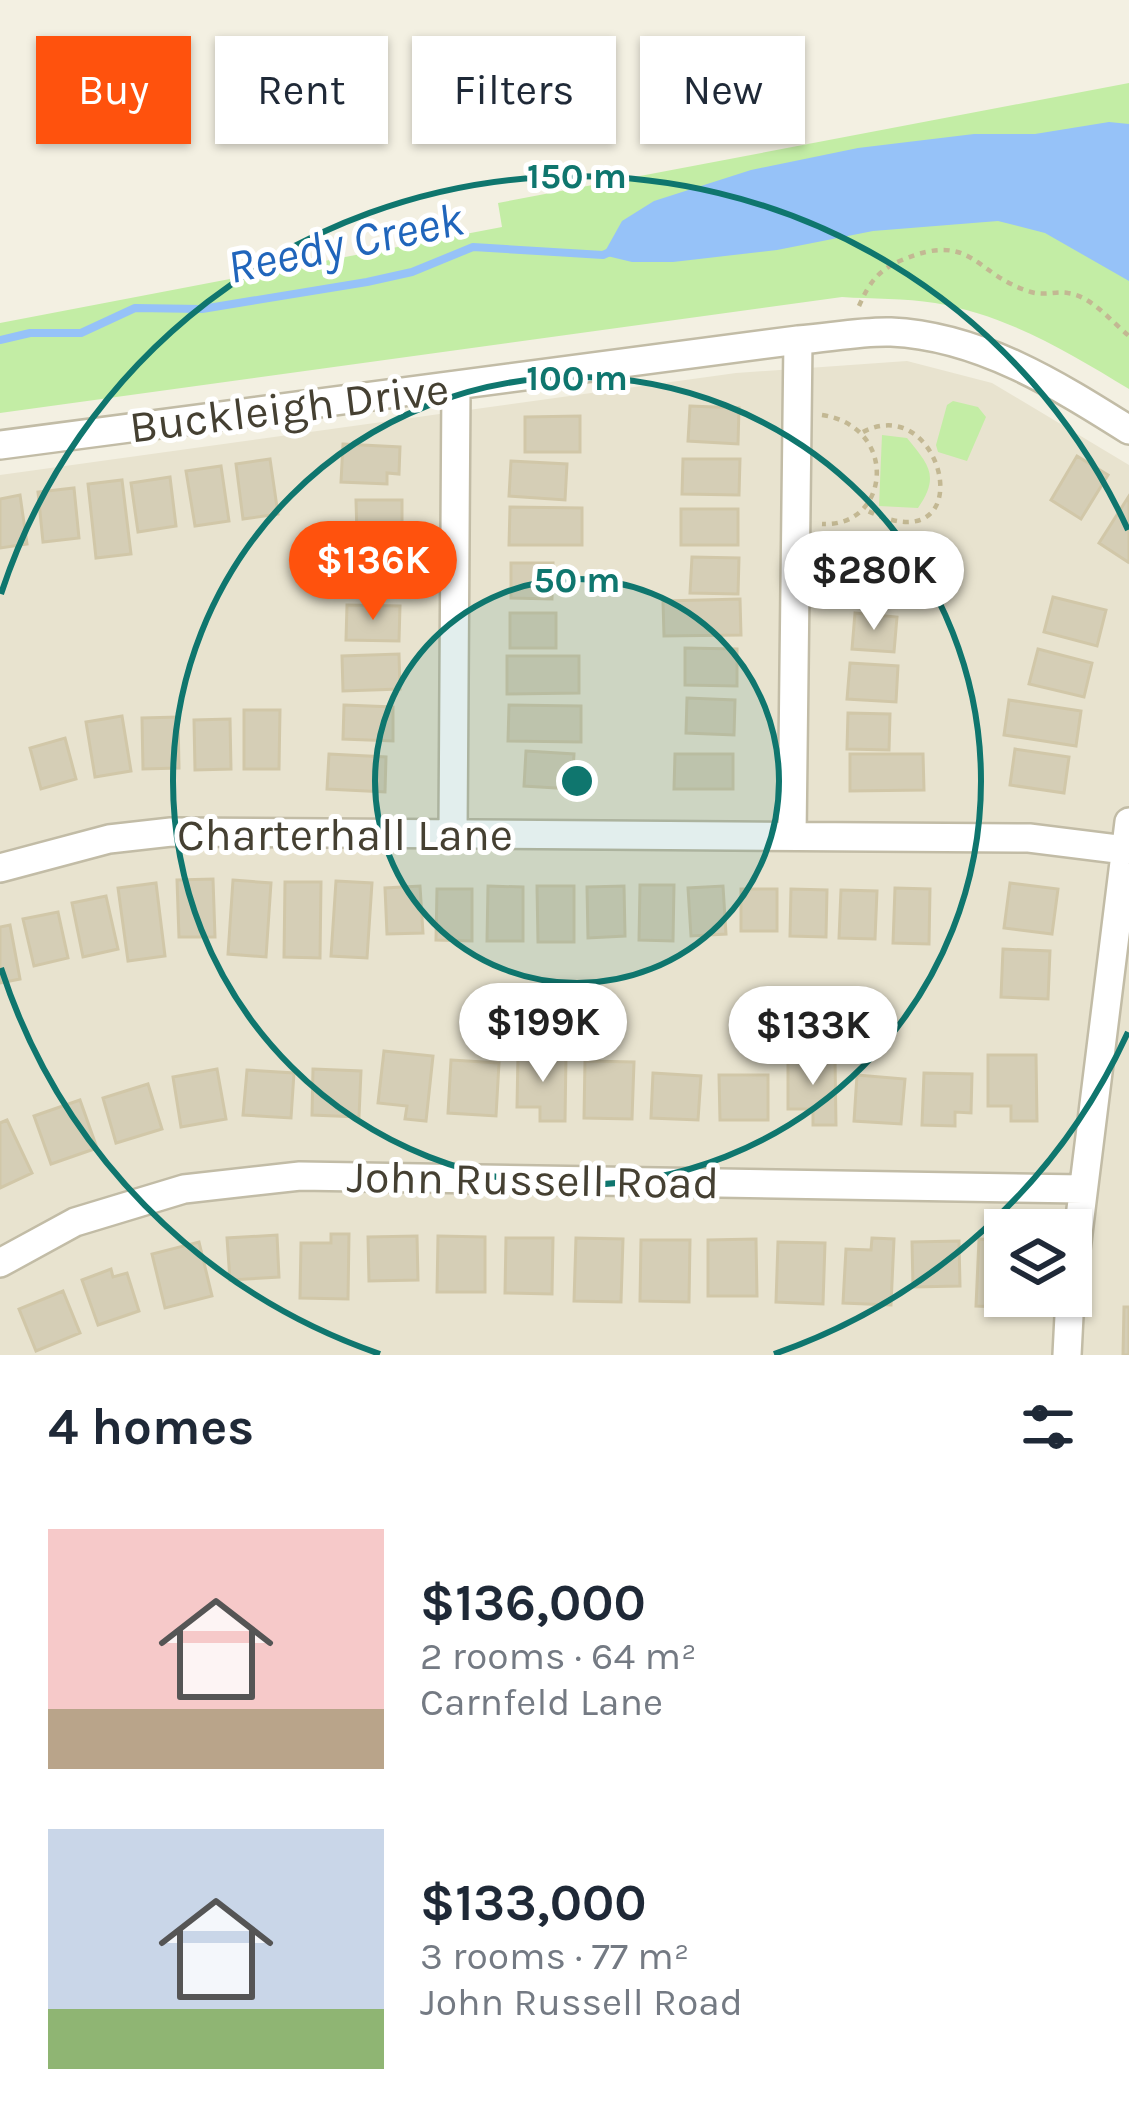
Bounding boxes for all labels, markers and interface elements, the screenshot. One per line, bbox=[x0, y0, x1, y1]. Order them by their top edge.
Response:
chip: Buy bbox=[36, 36, 191, 144]
chip: Rent bbox=[215, 36, 388, 144]
chip: Filters bbox=[412, 36, 616, 144]
chip: New bbox=[640, 36, 805, 144]
text: 150 m bbox=[527, 155, 627, 197]
water label: Reedy Creek bbox=[222, 191, 469, 296]
text: 100 m bbox=[526, 357, 628, 399]
street label: Buckleigh Drive bbox=[127, 363, 452, 454]
pin: $136K bbox=[289, 521, 457, 623]
pin: $280K bbox=[790, 531, 958, 633]
text: $136K bbox=[316, 537, 430, 583]
text: $280K bbox=[811, 547, 937, 593]
text: 50 m bbox=[534, 559, 621, 601]
centre of rings bbox=[556, 760, 598, 802]
street label: Charterhall Lane bbox=[177, 809, 513, 861]
pin: $199K bbox=[459, 983, 627, 1085]
pin: $133K bbox=[729, 986, 897, 1088]
text: $199K bbox=[486, 999, 600, 1045]
text: $133K bbox=[756, 1002, 870, 1048]
street label: John Russell Road bbox=[346, 1151, 720, 1209]
map controls bbox=[984, 1209, 1092, 1317]
button: layers bbox=[984, 1209, 1092, 1317]
icon: filters bbox=[1015, 1394, 1081, 1460]
text: 4 homes bbox=[48, 1397, 254, 1457]
text: $136,000 bbox=[420, 1573, 646, 1633]
icon: home bbox=[144, 1577, 288, 1721]
text: 2 rooms · 64 m² bbox=[420, 1633, 697, 1679]
text: Carnfeld Lane bbox=[420, 1679, 663, 1725]
text: $133,000 bbox=[420, 1873, 646, 1933]
icon: home bbox=[144, 1877, 288, 2021]
text: 3 rooms · 77 m² bbox=[420, 1933, 690, 1979]
text: John Russell Road bbox=[420, 1979, 743, 2025]

